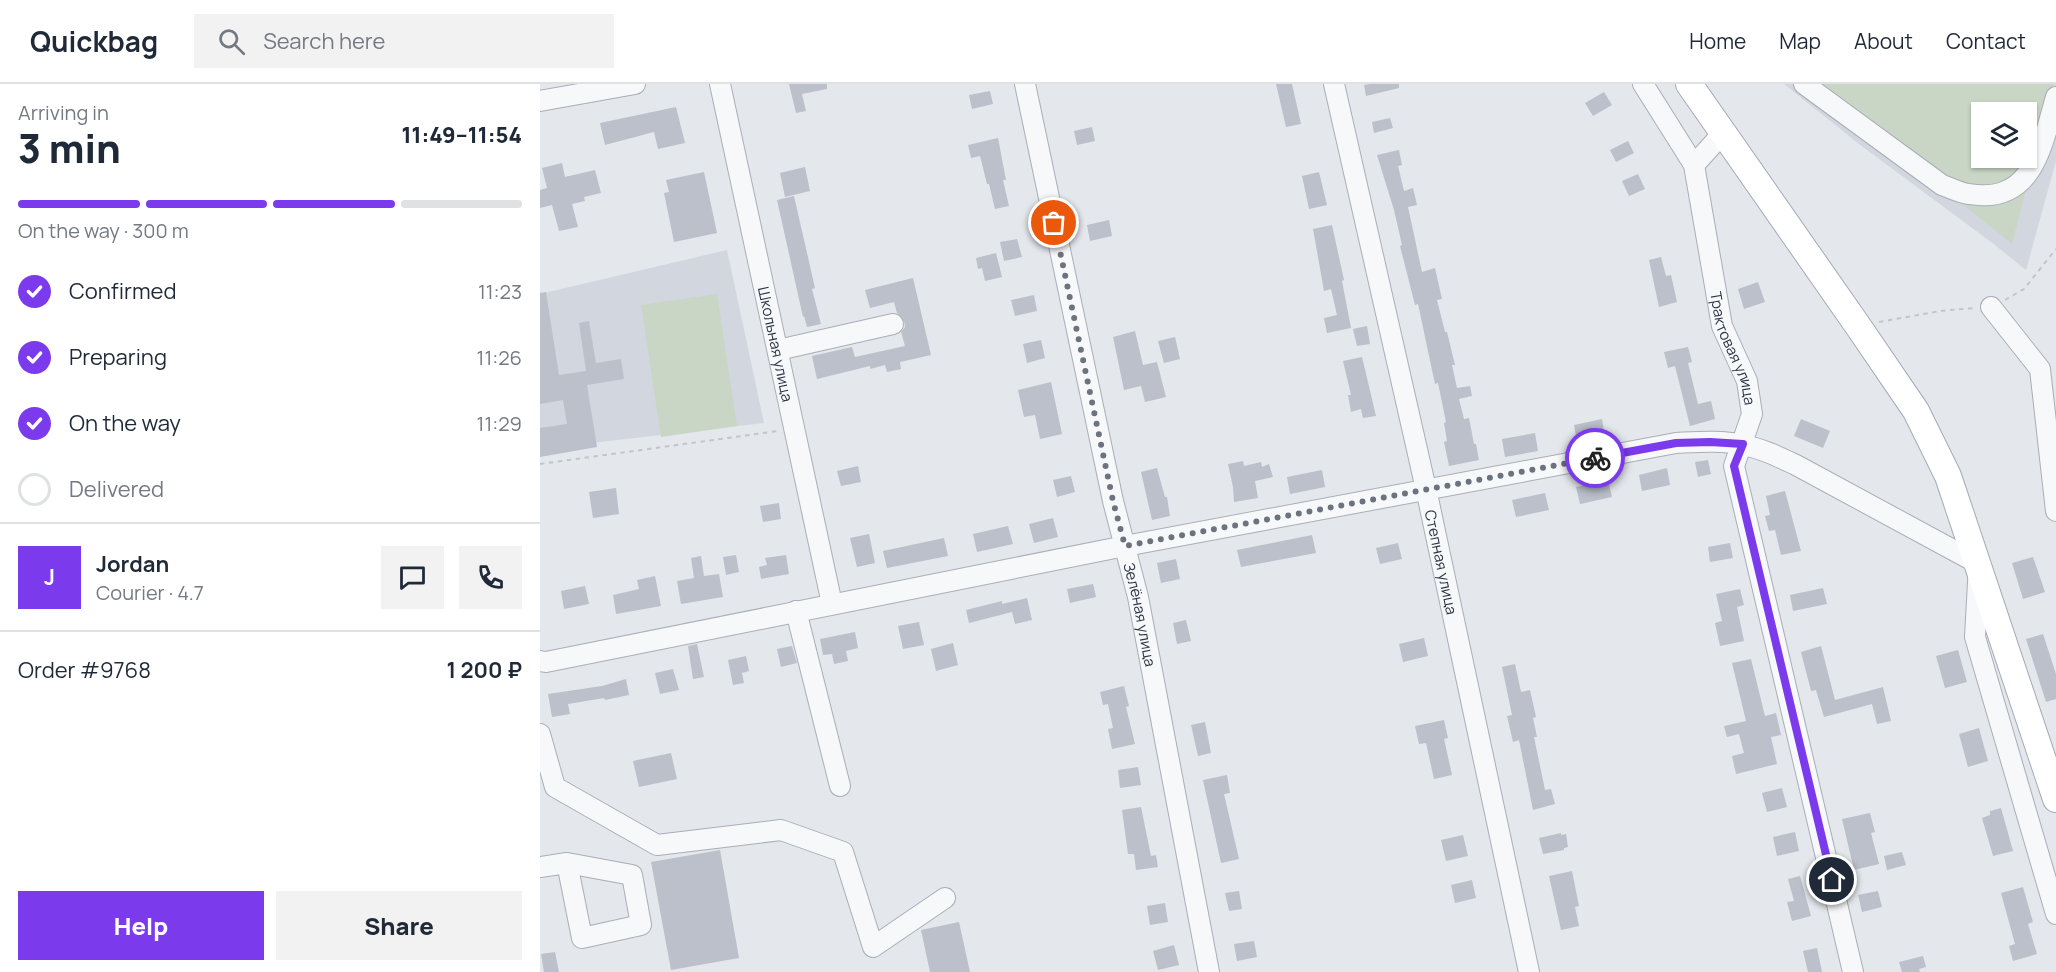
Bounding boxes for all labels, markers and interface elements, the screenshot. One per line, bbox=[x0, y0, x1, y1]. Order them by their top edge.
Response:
search box bbox=[194, 14, 614, 68]
text: Quickbag bbox=[30, 22, 158, 60]
icon: search bbox=[215, 25, 248, 58]
text: Search here bbox=[263, 26, 385, 56]
text: Home bbox=[1689, 27, 1746, 55]
text: Map bbox=[1779, 27, 1821, 55]
text: About bbox=[1854, 27, 1913, 55]
text: Contact bbox=[1946, 27, 2026, 55]
text: Arriving in bbox=[18, 99, 109, 126]
map controls bbox=[1971, 102, 2037, 168]
button: layers bbox=[1971, 102, 2037, 168]
text: 11:49–11:54 bbox=[401, 120, 522, 150]
text: 3 min bbox=[18, 121, 121, 175]
pin bbox=[1028, 197, 1079, 248]
icon: bag bbox=[1037, 206, 1070, 239]
text: On the way · 300 m bbox=[18, 217, 189, 244]
icon: check bbox=[18, 275, 51, 308]
text: Confirmed bbox=[69, 276, 177, 306]
text: 11:23 bbox=[478, 278, 522, 305]
street label: Школьная улица bbox=[753, 285, 799, 404]
street label: Трактовая улица bbox=[1706, 290, 1761, 406]
icon: check bbox=[18, 341, 51, 374]
text: Preparing bbox=[69, 342, 167, 372]
text: 11:26 bbox=[477, 344, 522, 371]
icon: check bbox=[18, 407, 51, 440]
text: On the way bbox=[69, 408, 181, 438]
text: 11:29 bbox=[477, 410, 522, 437]
courier bbox=[1565, 428, 1625, 488]
icon: bike bbox=[1579, 442, 1612, 475]
text: Delivered bbox=[69, 474, 164, 504]
street label: Степная улица bbox=[1420, 508, 1463, 616]
button: chat bbox=[381, 546, 444, 609]
button: phone bbox=[459, 546, 522, 609]
text: Jordan bbox=[96, 549, 169, 579]
street label: Зелёная улица bbox=[1119, 560, 1161, 668]
text: J bbox=[44, 562, 55, 592]
text: Courier · 4.7 bbox=[96, 579, 204, 606]
text: Order #9768 bbox=[18, 655, 151, 685]
text: 1 200 ₽ bbox=[446, 655, 522, 685]
pin bbox=[1806, 854, 1857, 905]
icon: home bbox=[1815, 863, 1848, 896]
button: Help bbox=[18, 891, 264, 960]
button: Share bbox=[276, 891, 522, 960]

